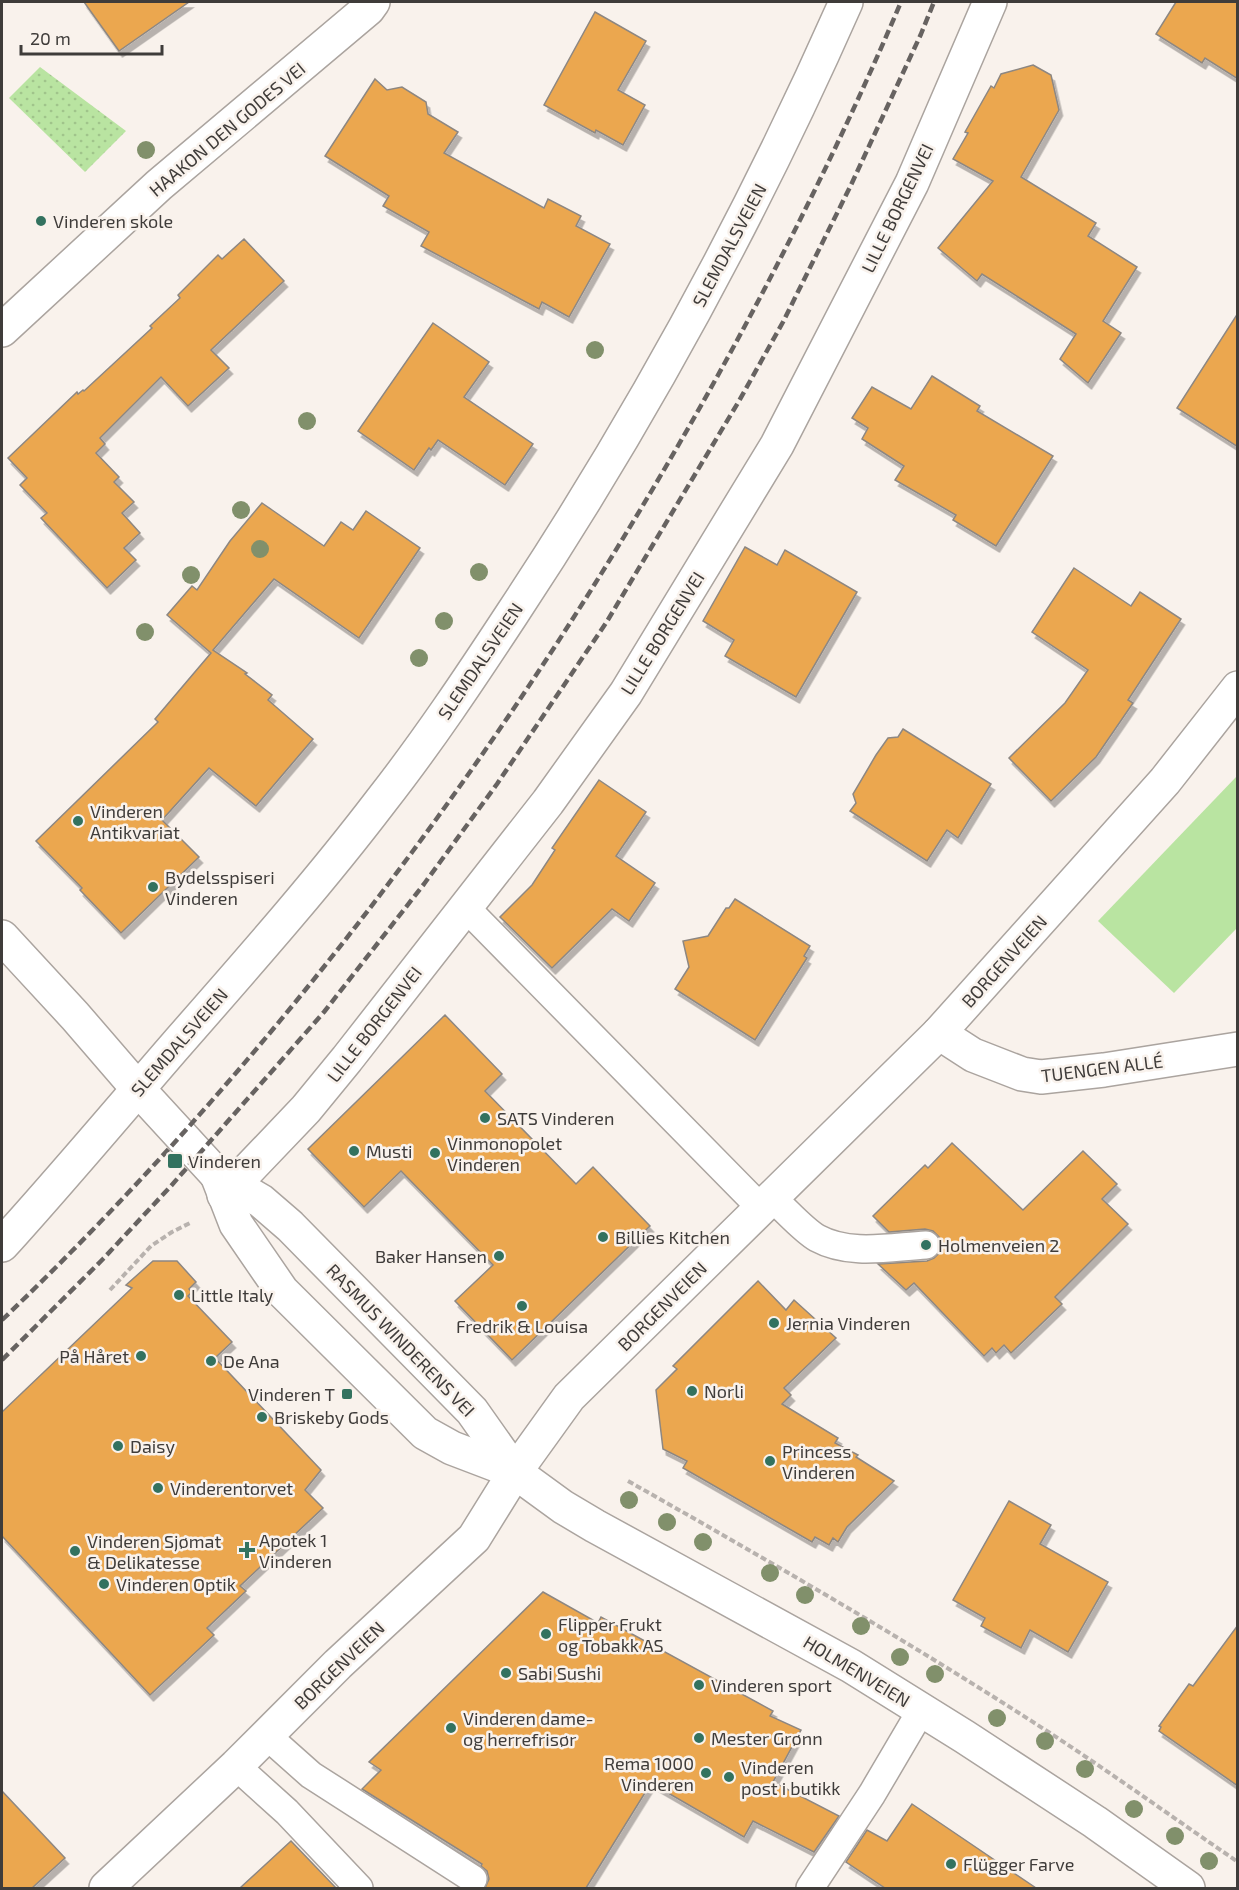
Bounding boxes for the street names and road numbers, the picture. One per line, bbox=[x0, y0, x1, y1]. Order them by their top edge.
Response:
street label: HAAKON DEN GODES VEI bbox=[145, 57, 309, 201]
street label: LILLE BORGENVEI bbox=[856, 140, 938, 276]
street label: SLEMDALSVEIEN bbox=[687, 180, 771, 310]
street label: LILLE BORGENVEI bbox=[615, 568, 709, 698]
street label: SLEMDALSVEIEN bbox=[433, 598, 527, 724]
street label: BORGENVEIEN bbox=[957, 910, 1051, 1012]
street label: LILLE BORGENVEI bbox=[322, 962, 426, 1086]
street label: SLEMDALSVEIEN bbox=[126, 983, 232, 1101]
street label: TUENGEN ALLÉ bbox=[1040, 1050, 1164, 1086]
street label: BORGENVEIEN bbox=[613, 1257, 711, 1355]
street label: RASMUS WINDERENS VEI bbox=[322, 1259, 480, 1421]
street label: BORGENVEIEN bbox=[289, 1616, 389, 1714]
street label: HOLMENVEIEN bbox=[800, 1631, 914, 1711]

